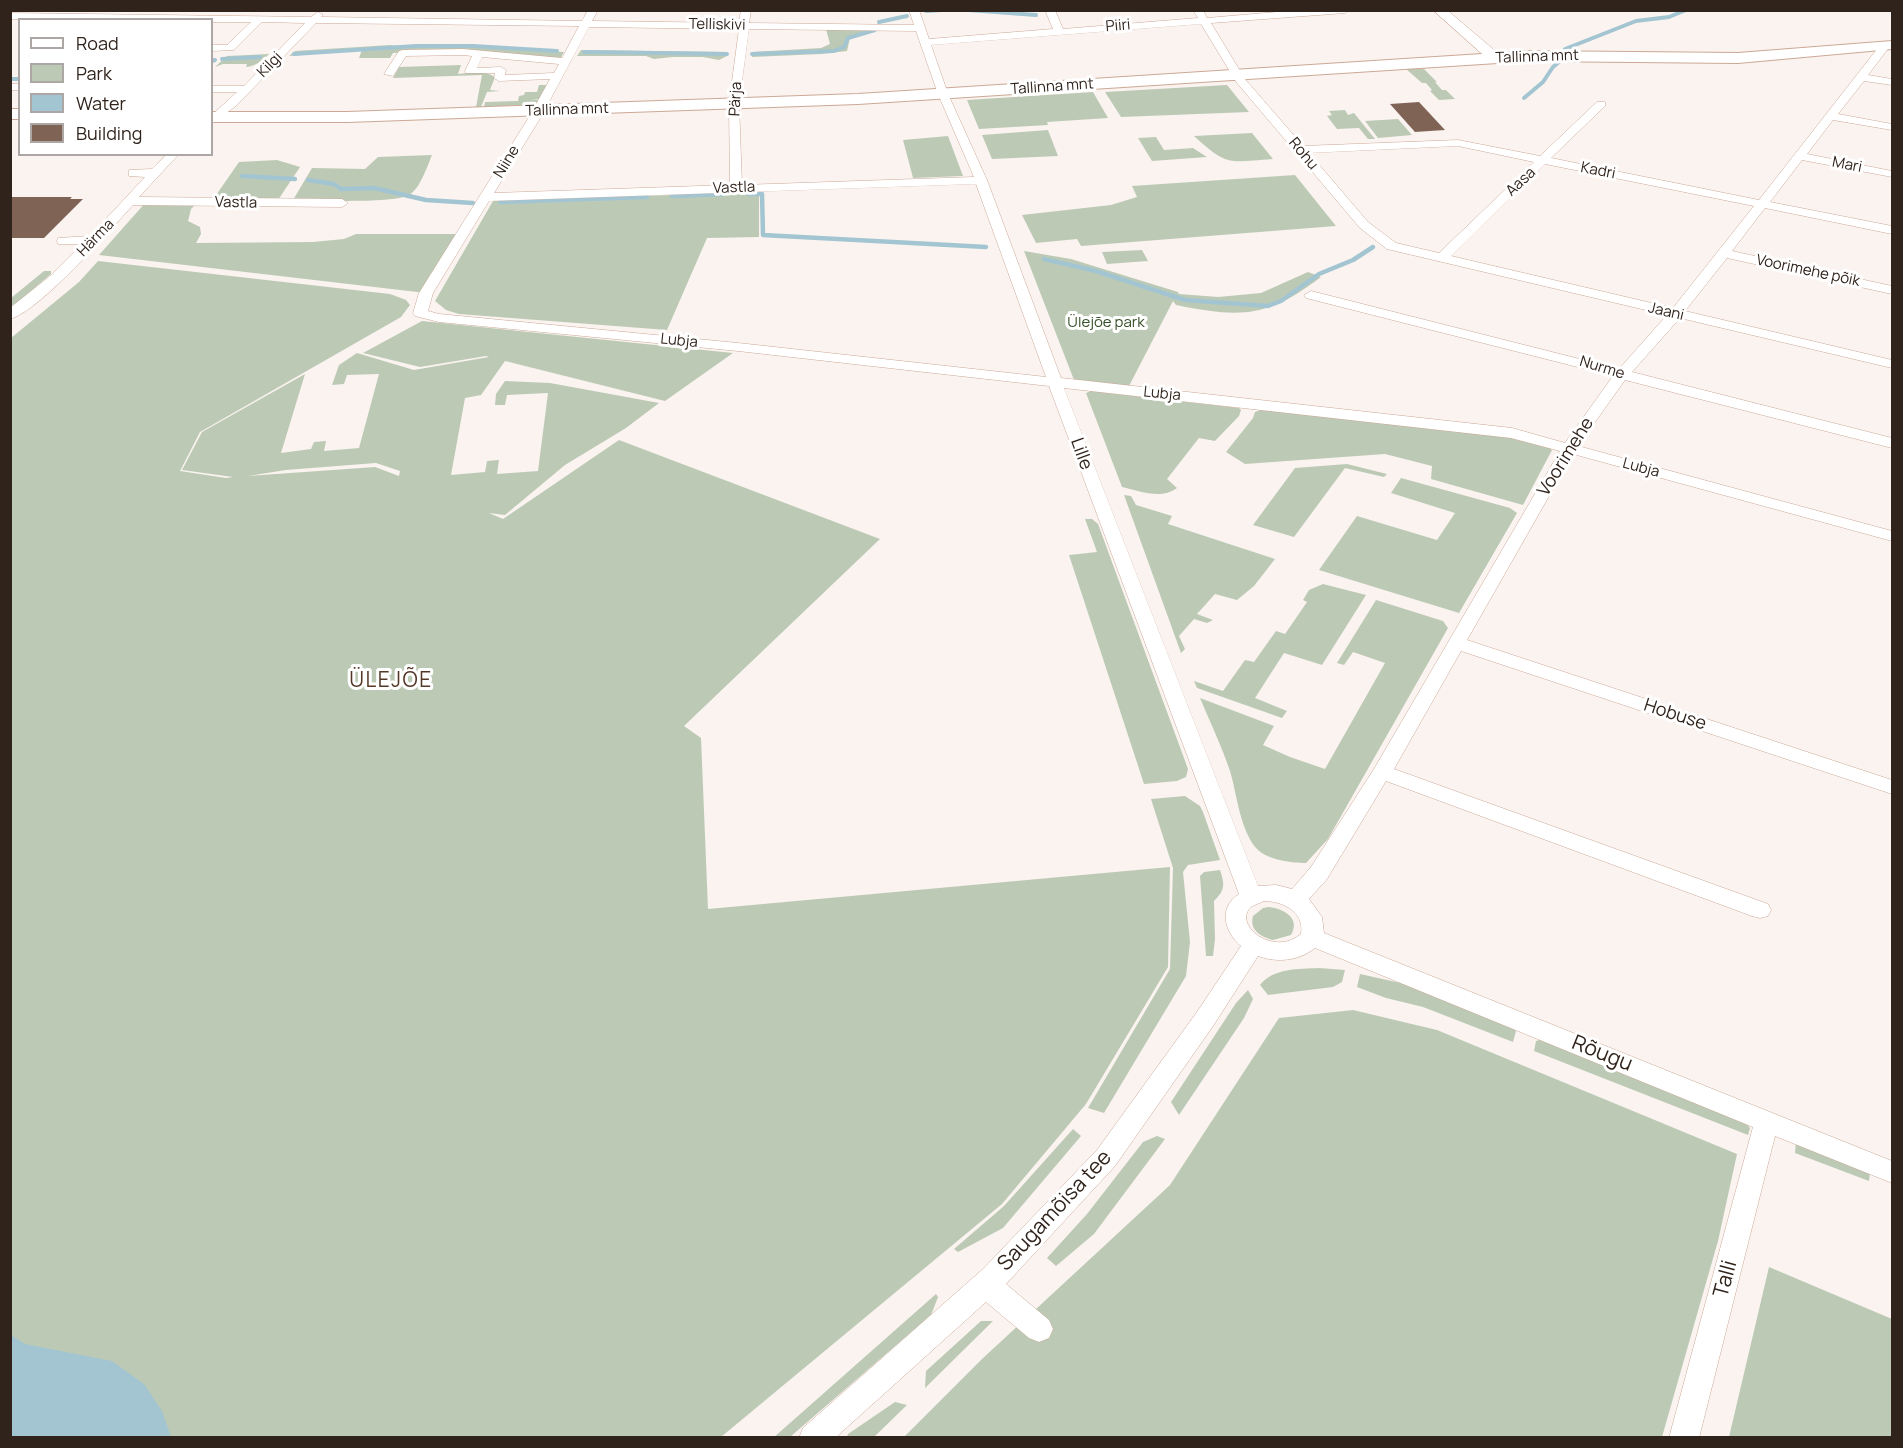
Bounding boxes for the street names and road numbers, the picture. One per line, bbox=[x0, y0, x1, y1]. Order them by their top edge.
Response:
street label: Telliskivi bbox=[688, 16, 746, 34]
street label: Piiri bbox=[1105, 16, 1131, 36]
street label: Tallinna mnt bbox=[1495, 47, 1579, 67]
street label: Kilgi bbox=[254, 49, 286, 81]
street label: Tallinna mnt bbox=[1010, 75, 1094, 99]
street label: Pärja bbox=[726, 81, 746, 117]
street label: Tallinna mnt bbox=[525, 100, 609, 120]
street label: Rohu bbox=[1284, 134, 1322, 174]
street label: Niine bbox=[490, 142, 524, 182]
street label: Mari bbox=[1831, 153, 1863, 177]
street label: Kadri bbox=[1579, 159, 1617, 183]
street label: Aasa bbox=[1502, 164, 1540, 200]
street label: Vastla bbox=[712, 178, 756, 198]
street label: Vastla bbox=[215, 194, 257, 212]
street label: Härma bbox=[74, 216, 118, 260]
street label: Voorimehe põik bbox=[1754, 251, 1862, 291]
street label: Jaani bbox=[1646, 299, 1686, 325]
street label: Lubja bbox=[659, 330, 699, 352]
street label: Nurme bbox=[1577, 353, 1627, 383]
street label: Lubja bbox=[1142, 383, 1182, 405]
street label: Voorimehe bbox=[1533, 414, 1599, 500]
street label: Lille bbox=[1065, 435, 1097, 473]
street label: Lubja bbox=[1621, 454, 1661, 482]
street label: Hobuse bbox=[1641, 695, 1709, 735]
street label: Rõugu bbox=[1568, 1031, 1636, 1077]
street label: Saugamõisa tee bbox=[993, 1145, 1117, 1277]
street label: Talli bbox=[1709, 1258, 1743, 1300]

